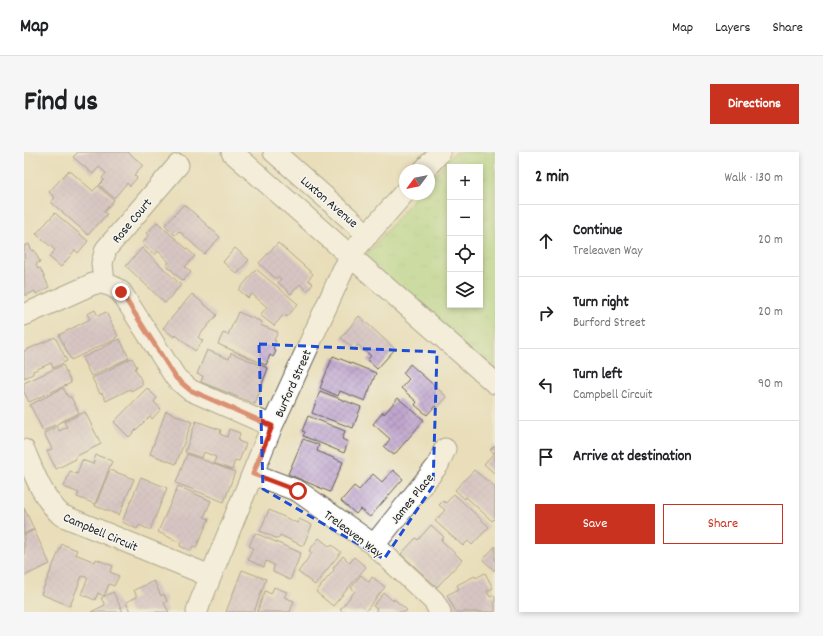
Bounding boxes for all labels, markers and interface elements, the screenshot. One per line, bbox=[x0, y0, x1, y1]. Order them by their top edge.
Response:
text: Map bbox=[20, 14, 49, 41]
text: Map bbox=[672, 18, 693, 38]
text: Layers bbox=[715, 18, 750, 38]
text: Share bbox=[772, 18, 803, 38]
text: Find us bbox=[24, 84, 98, 124]
button: Directions bbox=[710, 84, 799, 124]
north arrow bbox=[399, 164, 435, 200]
map controls bbox=[447, 164, 483, 308]
button: + bbox=[447, 164, 483, 200]
text: 2 min bbox=[535, 166, 569, 190]
text: Walk · 130 m bbox=[724, 169, 783, 188]
street label: Luxton Avenue bbox=[295, 172, 362, 233]
street label: Rose Court bbox=[108, 195, 158, 248]
button: − bbox=[447, 200, 483, 236]
text: Continue bbox=[573, 220, 622, 242]
icon: ahead bbox=[535, 230, 557, 252]
text: 20 m bbox=[758, 231, 783, 250]
button: locate bbox=[447, 236, 483, 272]
text: Treleaven Way bbox=[573, 242, 643, 261]
button: layers bbox=[447, 272, 483, 308]
route end bbox=[112, 283, 130, 301]
text: Turn right bbox=[573, 292, 629, 314]
icon: right bbox=[535, 302, 557, 324]
text: 20 m bbox=[758, 303, 783, 322]
text: Burford Street bbox=[573, 314, 645, 333]
street label: Burford Street bbox=[271, 347, 318, 421]
text: Turn left bbox=[573, 364, 622, 386]
icon: left bbox=[535, 374, 557, 396]
text: 90 m bbox=[758, 375, 783, 394]
text: Campbell Circuit bbox=[573, 386, 653, 405]
icon: arrive bbox=[535, 446, 557, 468]
text: Arrive at destination bbox=[573, 446, 691, 468]
street label: James Place bbox=[387, 470, 439, 529]
route start bbox=[289, 482, 307, 500]
button: Save bbox=[535, 504, 655, 544]
button: Share bbox=[663, 504, 783, 544]
street label: Treleaven Way bbox=[319, 506, 387, 564]
street label: Campbell Circuit bbox=[60, 509, 141, 558]

